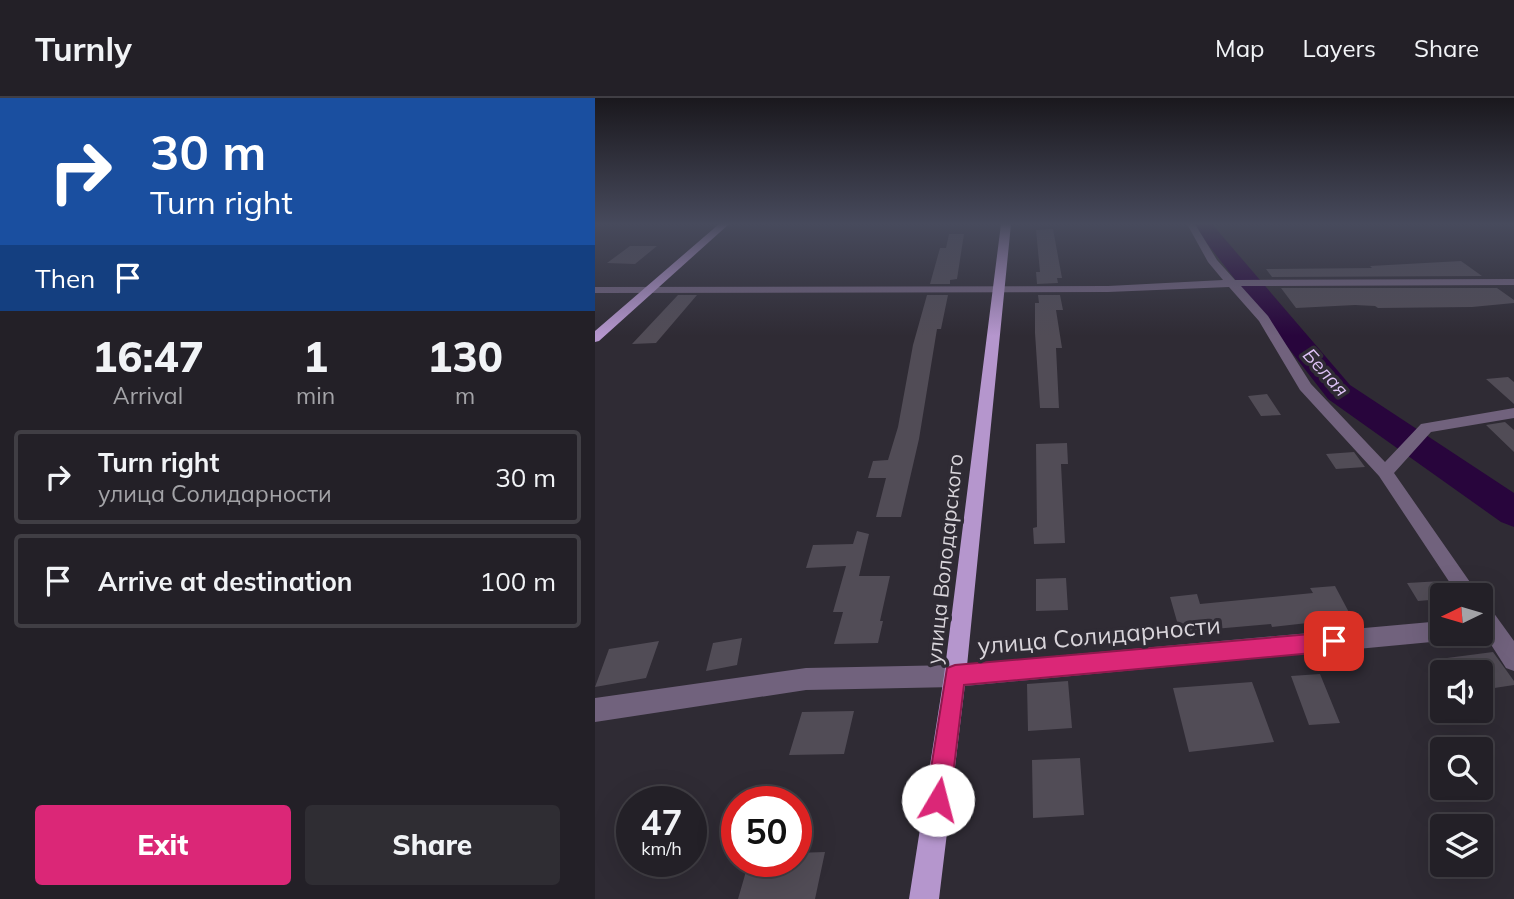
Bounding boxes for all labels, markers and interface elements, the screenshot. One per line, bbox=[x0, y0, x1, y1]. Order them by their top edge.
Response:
text: Turnly bbox=[35, 28, 132, 69]
text: Map bbox=[1215, 33, 1264, 63]
text: Layers bbox=[1302, 33, 1376, 63]
text: Share bbox=[1414, 33, 1479, 63]
text: 30 m bbox=[150, 121, 266, 182]
icon: right bbox=[35, 126, 126, 217]
text: Turn right bbox=[150, 182, 293, 222]
icon: arrive bbox=[109, 259, 147, 297]
text: Then bbox=[35, 262, 95, 295]
text: 16:47 bbox=[92, 330, 204, 383]
text: 1 bbox=[303, 330, 328, 383]
text: 130 bbox=[427, 330, 503, 383]
water label: Белая bbox=[1298, 343, 1354, 401]
text: Arrival bbox=[113, 381, 183, 410]
text: min bbox=[296, 381, 335, 410]
text: m bbox=[455, 381, 475, 410]
text: Turn right bbox=[98, 446, 219, 479]
street label: улица Володарского bbox=[920, 452, 968, 665]
icon: right bbox=[39, 458, 77, 496]
text: 30 m bbox=[495, 461, 556, 494]
text: улица Солидарности bbox=[98, 479, 332, 508]
icon: arrive bbox=[39, 562, 77, 600]
text: Arrive at destination bbox=[98, 565, 353, 598]
text: 100 m bbox=[480, 565, 556, 598]
north arrow bbox=[1430, 583, 1493, 646]
map controls bbox=[1430, 583, 1493, 877]
street label: улица Солидарности bbox=[976, 609, 1222, 661]
pin bbox=[1304, 611, 1364, 671]
icon: arrive bbox=[1315, 622, 1353, 660]
button: sound bbox=[1430, 660, 1493, 723]
button: search bbox=[1430, 737, 1493, 800]
position arrow bbox=[901, 763, 975, 837]
speed limit sign: 50 bbox=[721, 786, 812, 877]
text: 47 bbox=[640, 800, 683, 844]
button: Exit bbox=[35, 805, 291, 885]
button: Share bbox=[305, 805, 560, 885]
button: layers bbox=[1430, 814, 1493, 877]
text: km/h bbox=[641, 837, 682, 860]

